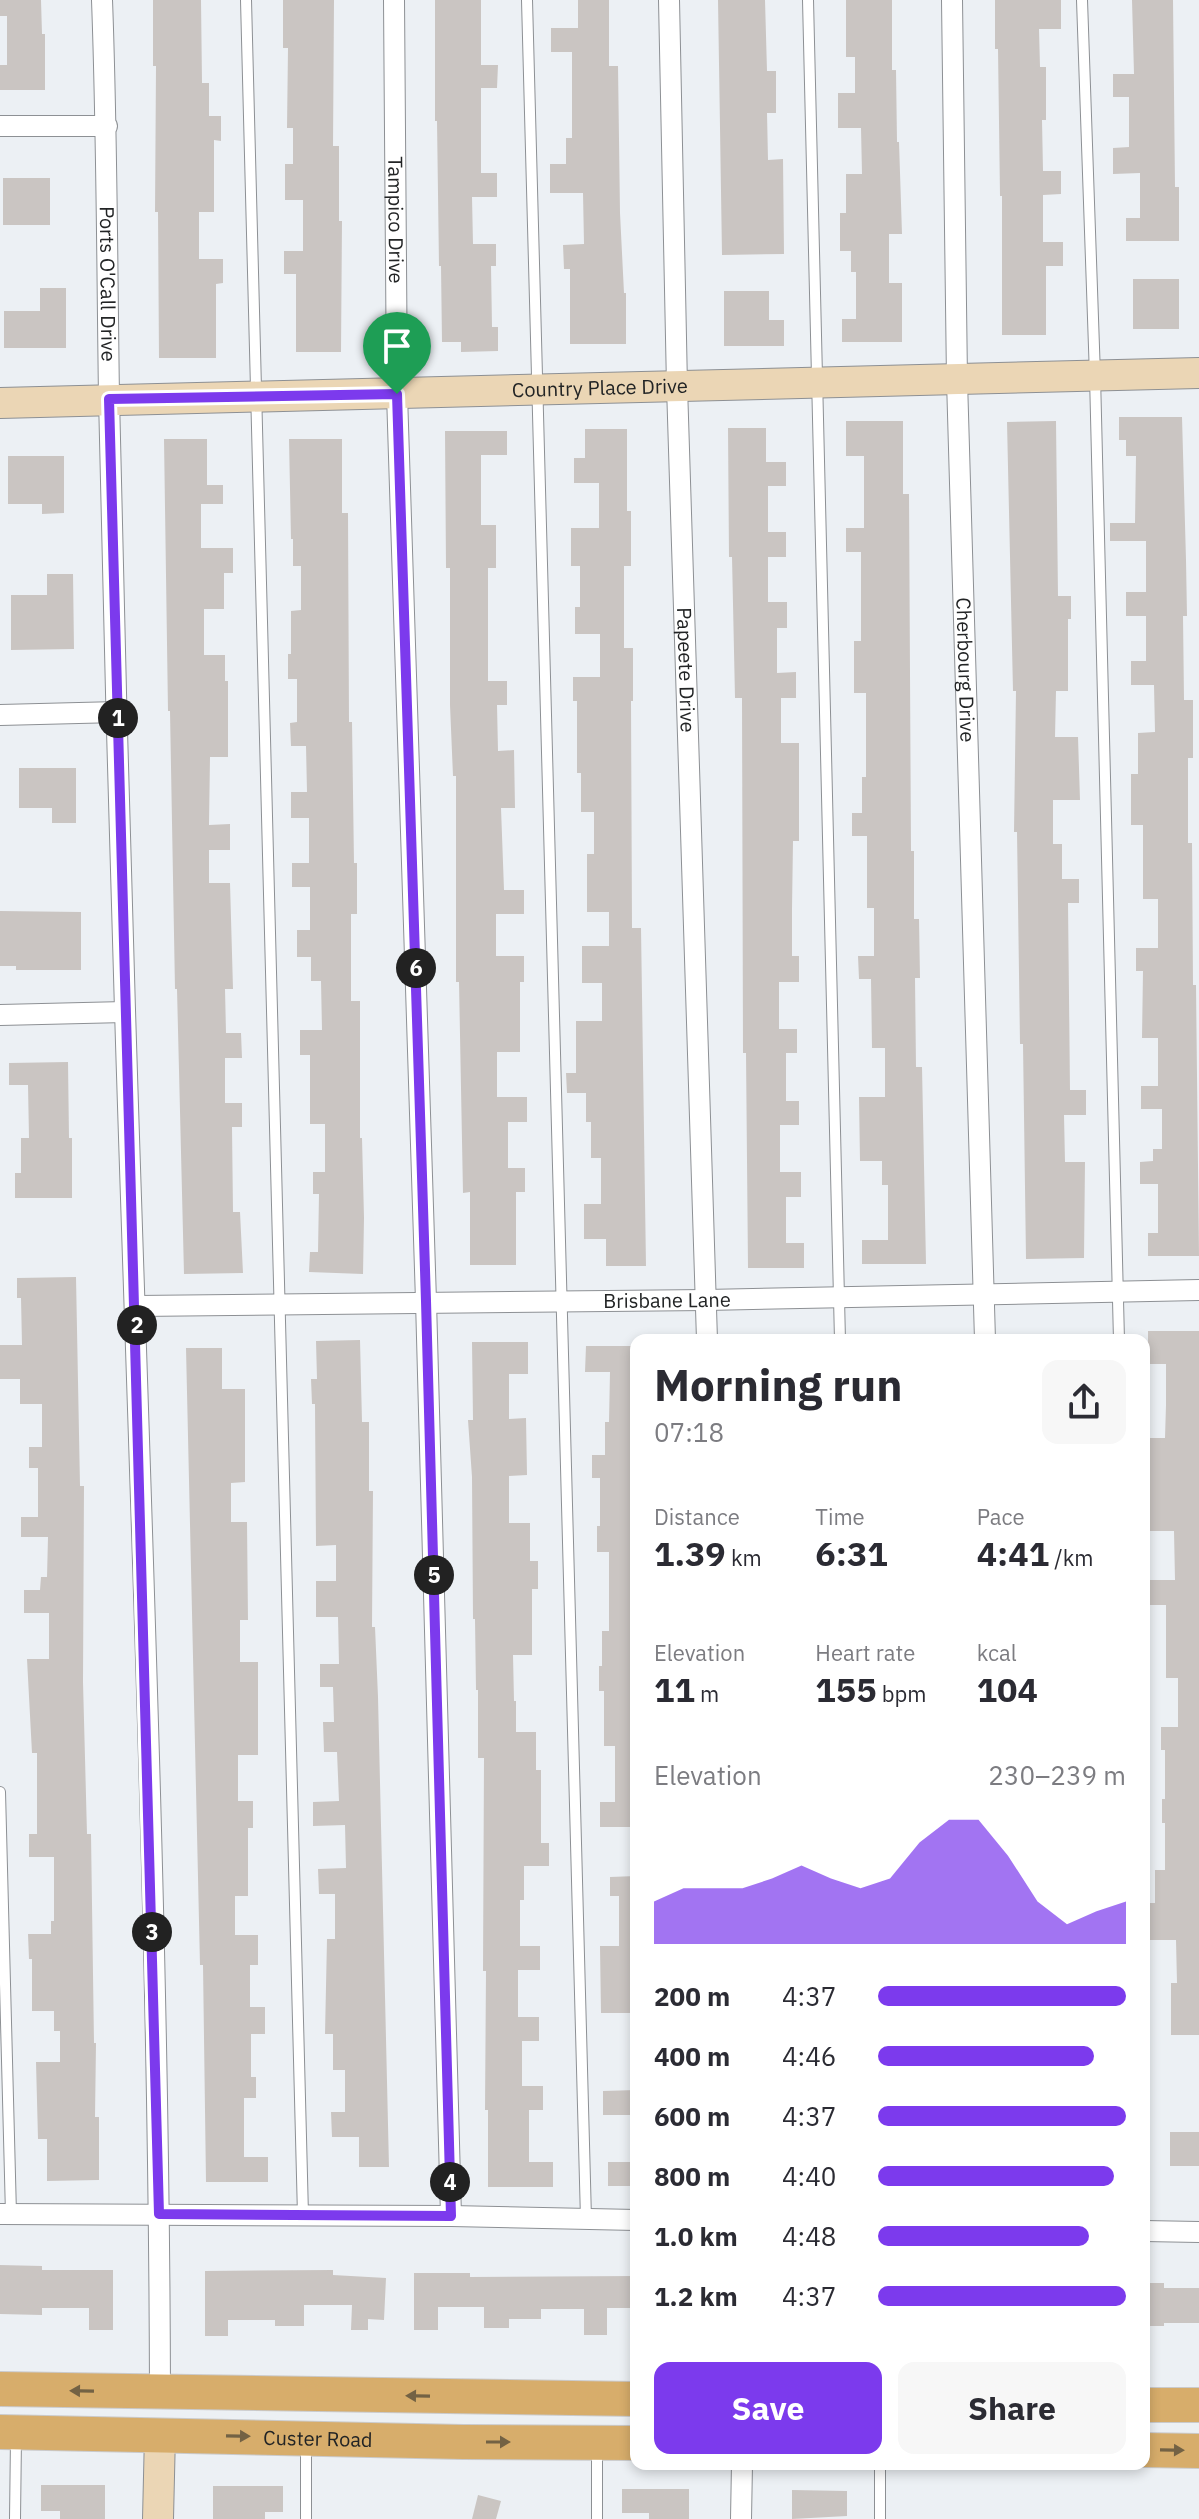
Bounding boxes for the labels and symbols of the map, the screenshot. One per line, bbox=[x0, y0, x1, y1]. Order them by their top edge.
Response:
street label: Tampico Drive bbox=[382, 156, 410, 284]
street label: Ports O'Call Drive bbox=[94, 206, 123, 362]
pin bbox=[363, 312, 431, 394]
street label: Country Place Drive bbox=[511, 372, 688, 403]
street label: Cherbourg Drive bbox=[950, 597, 982, 743]
street label: Papeete Drive bbox=[671, 607, 702, 733]
pin: 1 bbox=[98, 698, 138, 738]
pin: 6 bbox=[396, 948, 436, 988]
street label: Brisbane Lane bbox=[603, 1286, 731, 1314]
pin: 2 bbox=[117, 1305, 157, 1345]
pin: 5 bbox=[414, 1555, 454, 1595]
pin: 3 bbox=[132, 1912, 172, 1952]
pin: 4 bbox=[430, 2162, 470, 2202]
one-way arrow bbox=[69, 2385, 94, 2397]
one-way arrow bbox=[405, 2389, 430, 2402]
street label: Custer Road bbox=[263, 2424, 373, 2453]
one-way arrow bbox=[226, 2430, 251, 2443]
one-way arrow bbox=[486, 2436, 511, 2448]
one-way arrow bbox=[1159, 2444, 1185, 2457]

